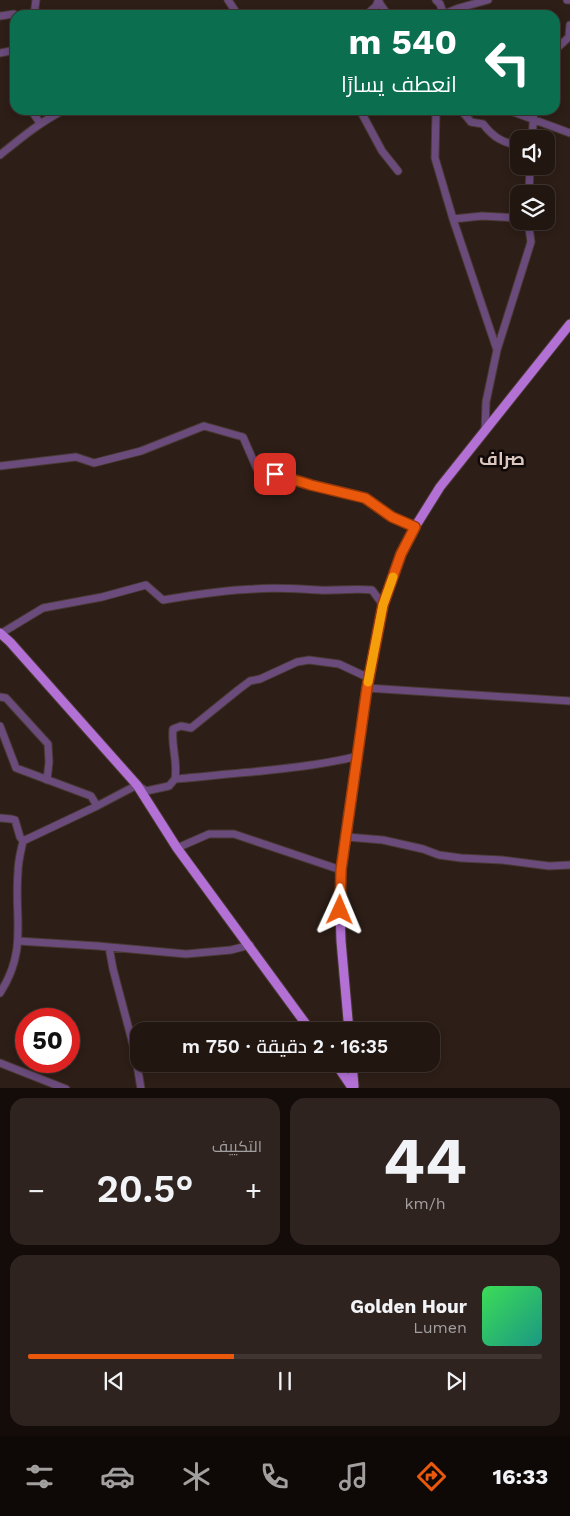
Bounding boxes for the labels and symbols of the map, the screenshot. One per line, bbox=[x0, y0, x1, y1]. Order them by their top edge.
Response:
district label: صراف bbox=[479, 448, 525, 470]
pin bbox=[254, 453, 296, 495]
position arrow bbox=[313, 883, 365, 935]
speed limit sign: 50 bbox=[15, 1008, 80, 1073]

